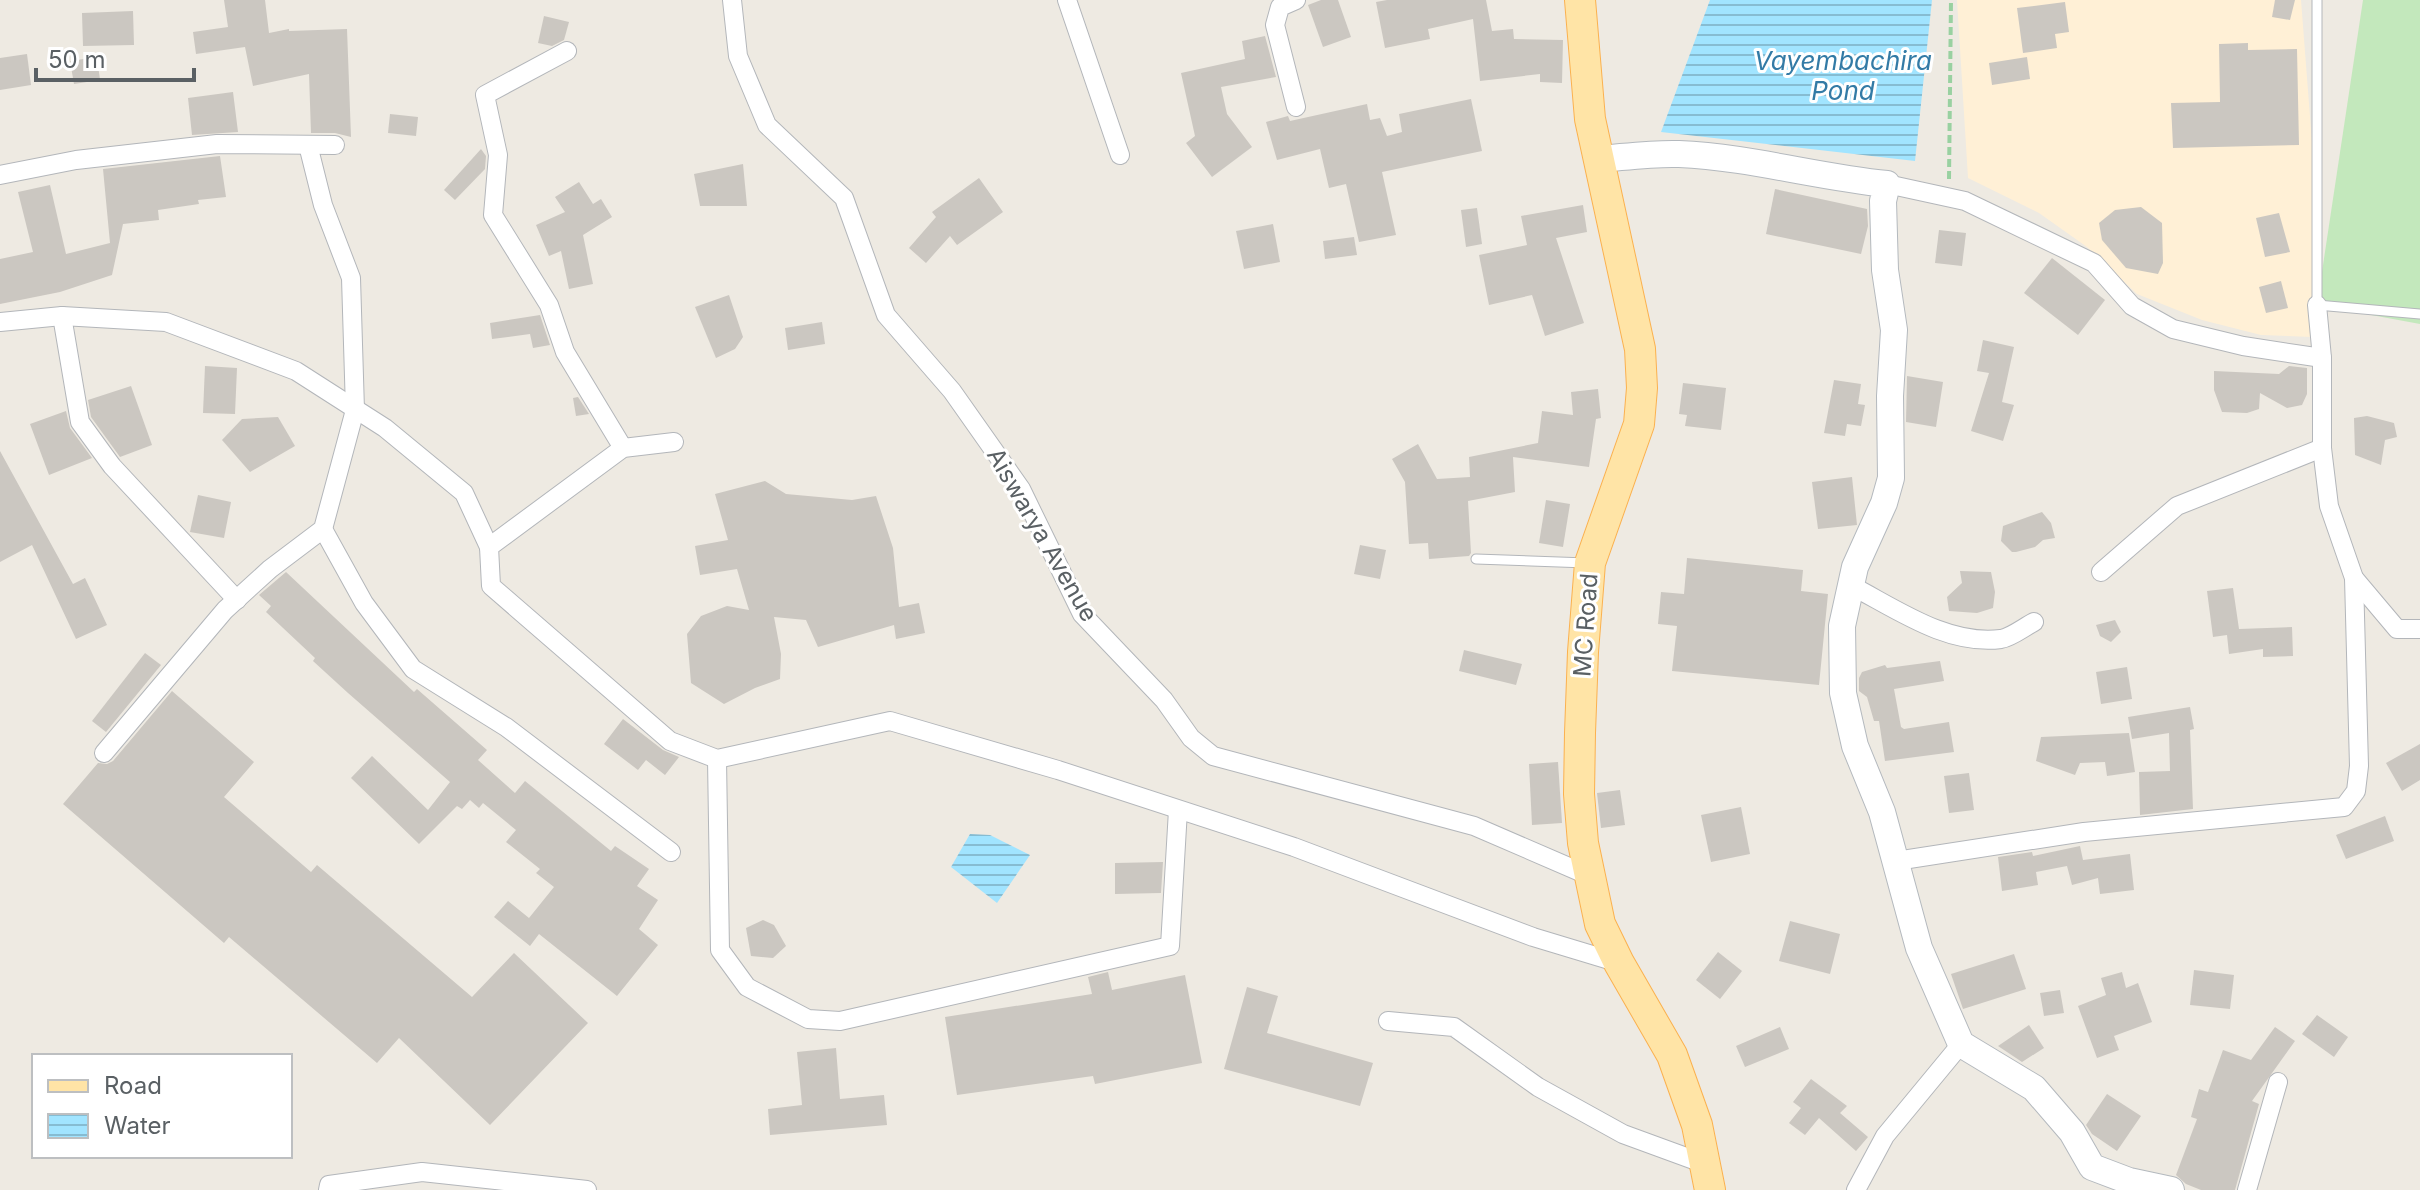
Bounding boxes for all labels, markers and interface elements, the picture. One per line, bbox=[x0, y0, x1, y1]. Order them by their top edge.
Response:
scale bar bbox=[36, 32, 194, 82]
text: 50 m bbox=[48, 45, 106, 74]
water label: Vayembachira Pond bbox=[1754, 45, 1932, 106]
street label: Aiswarya Avenue bbox=[981, 443, 1104, 627]
street label: MC Road bbox=[1567, 572, 1604, 678]
legend bbox=[32, 1054, 292, 1158]
text: Road bbox=[104, 1071, 162, 1100]
text: Water bbox=[104, 1111, 171, 1140]

